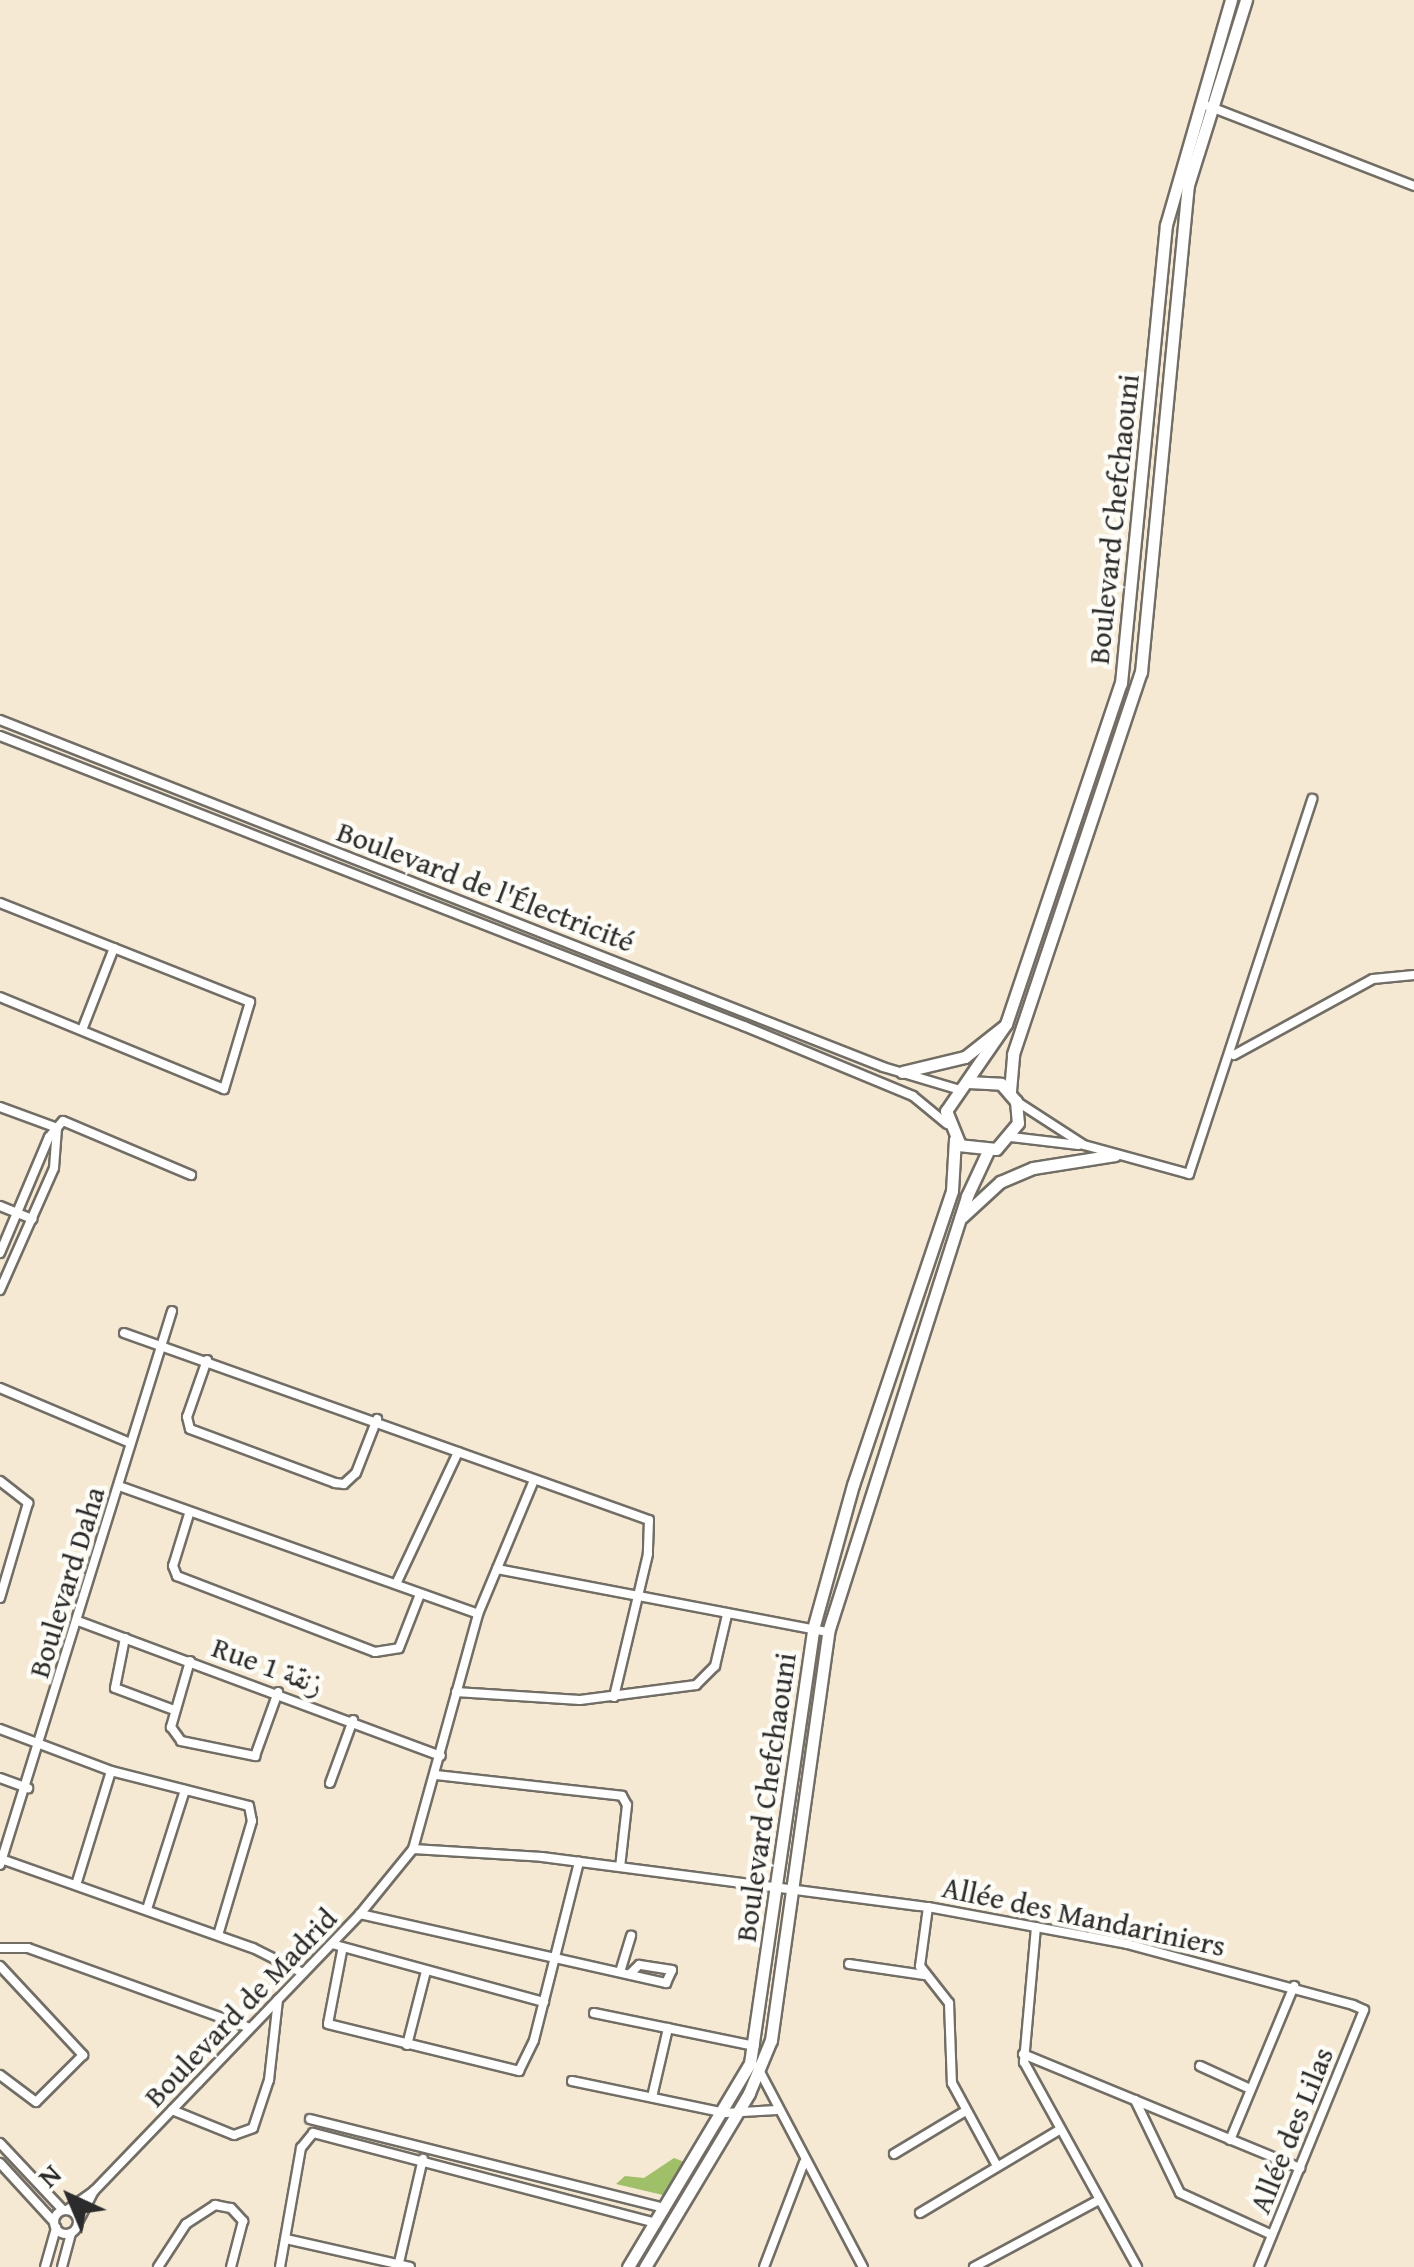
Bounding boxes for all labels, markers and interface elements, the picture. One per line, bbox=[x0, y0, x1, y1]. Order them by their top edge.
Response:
street label: Boulevard Chefchaouni bbox=[1080, 372, 1146, 666]
street label: Boulevard de l'Électricité bbox=[332, 813, 640, 959]
street label: Boulevard Daha bbox=[20, 1482, 112, 1682]
street label: Rue 1 زنقة bbox=[208, 1628, 328, 1702]
street label: Boulevard Chefchaouni bbox=[727, 1650, 803, 1944]
street label: Allée des Mandariniers bbox=[939, 1868, 1229, 1964]
street label: Boulevard de Madrid bbox=[136, 1900, 344, 2114]
street label: Allée des Lilas bbox=[1241, 2042, 1341, 2218]
north arrow bbox=[20, 2147, 120, 2247]
text: N bbox=[28, 2154, 70, 2196]

